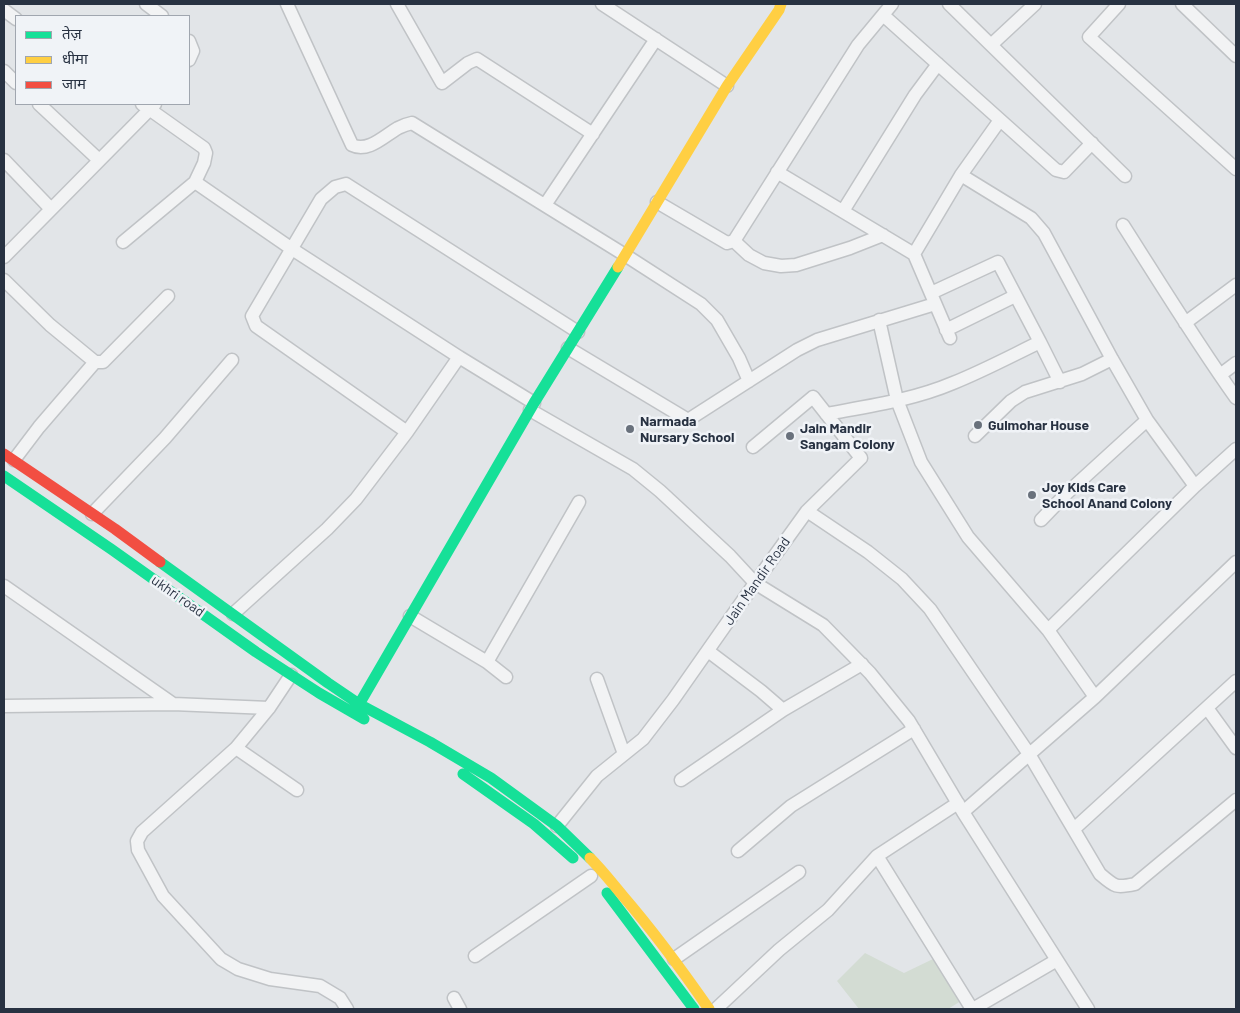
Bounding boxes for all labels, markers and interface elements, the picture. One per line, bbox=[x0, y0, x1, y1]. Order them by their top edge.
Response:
legend bbox=[15, 15, 190, 105]
text: तेज़ bbox=[62, 24, 82, 42]
text: धीमा bbox=[62, 49, 88, 67]
text: जाम bbox=[62, 74, 86, 92]
place label: Narmada Nursary School bbox=[640, 413, 734, 446]
place label: Gulmohar House bbox=[988, 417, 1089, 433]
marker: Gulmohar House bbox=[972, 419, 984, 431]
place label: Jain Mandir Sangam Colony bbox=[800, 420, 895, 452]
marker: Narmada Nursary School bbox=[624, 423, 636, 435]
marker: Jain Mandir Sangam Colony bbox=[784, 430, 796, 442]
place label: Joy Kids Care School Anand Colony bbox=[1042, 479, 1172, 512]
marker: Joy Kids Care School Anand Colony bbox=[1026, 489, 1038, 501]
street label: Jain Mandir Road bbox=[720, 534, 794, 628]
street label: ukhri road bbox=[148, 572, 208, 620]

